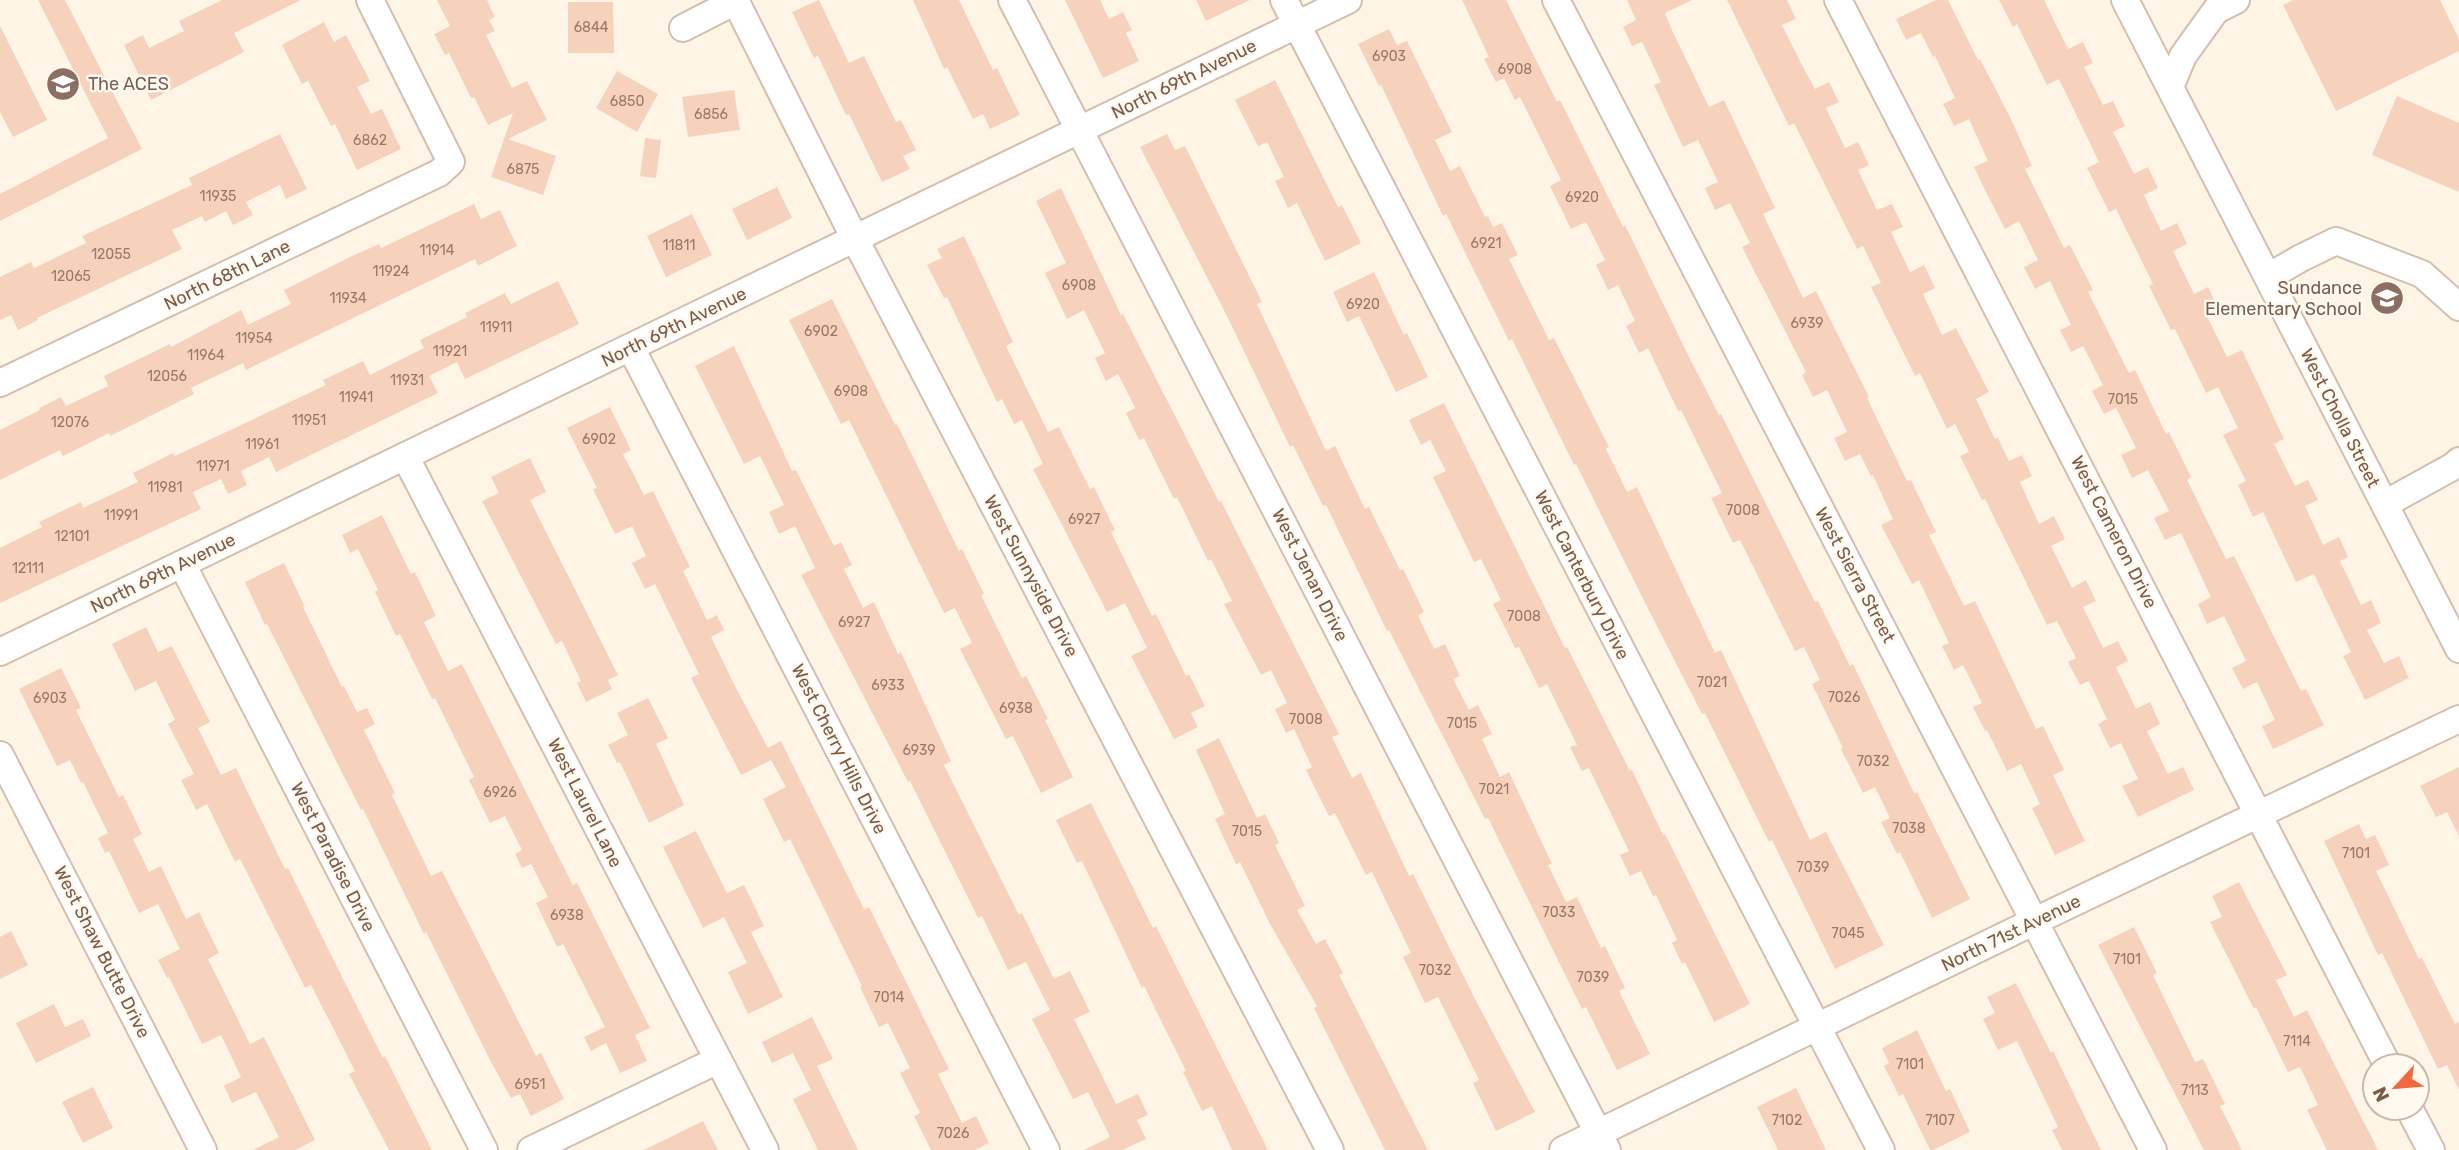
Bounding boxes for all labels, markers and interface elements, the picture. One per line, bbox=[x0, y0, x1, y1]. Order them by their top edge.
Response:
house number: 6844 bbox=[574, 19, 609, 36]
street label: North 69th Avenue bbox=[1108, 34, 1260, 124]
house number: 6903 bbox=[1372, 48, 1406, 65]
house number: 6908 bbox=[1498, 61, 1532, 78]
school or university icon: The ACES bbox=[44, 65, 82, 103]
place label: The ACES bbox=[88, 73, 169, 95]
house number: 6850 bbox=[610, 93, 644, 110]
house number: 6856 bbox=[694, 106, 728, 123]
house number: 6862 bbox=[353, 132, 387, 149]
house number: 6875 bbox=[507, 161, 539, 178]
house number: 11935 bbox=[200, 188, 236, 205]
house number: 6920 bbox=[1565, 189, 1599, 206]
street label: North 68th Lane bbox=[160, 235, 294, 315]
house number: 6921 bbox=[1471, 235, 1501, 252]
house number: 11811 bbox=[663, 237, 695, 254]
house number: 11914 bbox=[420, 242, 455, 259]
house number: 12055 bbox=[91, 246, 131, 263]
house number: 11924 bbox=[372, 263, 410, 280]
house number: 12065 bbox=[51, 268, 91, 285]
house number: 6908 bbox=[1062, 277, 1096, 294]
place label: Sundance Elementary School bbox=[2205, 277, 2362, 320]
school or university icon: Sundance Elementary School bbox=[2368, 279, 2406, 317]
street label: North 69th Avenue bbox=[598, 282, 750, 372]
house number: 11934 bbox=[329, 290, 367, 307]
house number: 6920 bbox=[1346, 296, 1380, 313]
house number: 6939 bbox=[1790, 315, 1824, 332]
house number: 11911 bbox=[480, 319, 512, 336]
house number: 6902 bbox=[804, 323, 838, 340]
house number: 11954 bbox=[235, 330, 273, 347]
house number: 11921 bbox=[433, 343, 467, 360]
street label: West Cholla Street bbox=[2295, 345, 2385, 491]
house number: 11964 bbox=[187, 347, 225, 364]
house number: 12056 bbox=[147, 368, 187, 385]
house number: 11931 bbox=[390, 372, 424, 389]
house number: 6908 bbox=[834, 383, 868, 400]
house number: 11941 bbox=[339, 389, 373, 406]
house number: 7015 bbox=[2108, 391, 2138, 408]
house number: 11951 bbox=[292, 412, 326, 429]
house number: 12076 bbox=[51, 414, 89, 431]
house number: 6902 bbox=[582, 431, 616, 448]
house number: 11961 bbox=[245, 436, 279, 453]
street label: West Cameron Drive bbox=[2066, 452, 2162, 612]
house number: 11971 bbox=[196, 458, 230, 475]
house number: 11981 bbox=[147, 479, 183, 496]
street label: West Canterbury Drive bbox=[1530, 487, 1634, 663]
street label: West Sunnyside Drive bbox=[979, 491, 1083, 661]
house number: 7008 bbox=[1726, 502, 1760, 519]
street label: West Sierra Street bbox=[1810, 503, 1900, 647]
street label: West Jenan Drive bbox=[1267, 505, 1353, 645]
house number: 11991 bbox=[104, 507, 138, 524]
house number: 6927 bbox=[1068, 511, 1100, 528]
house number: 12101 bbox=[54, 528, 90, 545]
street label: North 69th Avenue bbox=[87, 528, 239, 618]
house number: 12111 bbox=[12, 560, 44, 577]
house number: 7008 bbox=[1507, 608, 1541, 625]
house number: 6927 bbox=[838, 614, 870, 631]
street label: West Cherry Hills Drive bbox=[786, 660, 892, 838]
house number: 7021 bbox=[1697, 674, 1727, 691]
house number: 6933 bbox=[871, 677, 905, 694]
house number: 7026 bbox=[1828, 689, 1860, 706]
house number: 6903 bbox=[33, 690, 67, 707]
house number: 6938 bbox=[999, 700, 1033, 717]
house number: 7008 bbox=[1289, 711, 1323, 728]
house number: 7015 bbox=[1447, 715, 1477, 732]
street label: West Laurel Lane bbox=[543, 735, 627, 871]
house number: 6939 bbox=[902, 742, 936, 759]
house number: 7032 bbox=[1857, 753, 1889, 770]
street label: West Paradise Drive bbox=[286, 779, 380, 935]
house number: 7021 bbox=[1479, 781, 1509, 798]
house number: 6926 bbox=[483, 784, 517, 801]
house number: 7038 bbox=[1892, 820, 1926, 837]
house number: 7015 bbox=[1232, 823, 1262, 840]
house number: 7101 bbox=[2342, 845, 2370, 862]
house number: 7039 bbox=[1797, 859, 1829, 876]
street label: West Shaw Butte Drive bbox=[49, 862, 155, 1042]
street label: North 71st Avenue bbox=[1938, 890, 2084, 976]
house number: 7033 bbox=[1543, 904, 1575, 921]
house number: 6938 bbox=[550, 907, 584, 924]
house number: 7045 bbox=[1831, 925, 1865, 942]
house number: 7101 bbox=[2113, 951, 2141, 968]
house number: 7032 bbox=[1419, 962, 1451, 979]
house number: 7039 bbox=[1577, 969, 1609, 986]
house number: 7014 bbox=[874, 989, 905, 1006]
house number: 7114 bbox=[2283, 1033, 2311, 1050]
north arrow bbox=[2361, 1052, 2431, 1122]
house number: 7101 bbox=[1896, 1056, 1924, 1073]
house number: 6951 bbox=[515, 1076, 545, 1093]
house number: 7113 bbox=[2181, 1082, 2209, 1099]
text: N bbox=[2368, 1083, 2395, 1105]
house number: 7102 bbox=[1772, 1112, 1802, 1129]
house number: 7107 bbox=[1925, 1112, 1955, 1129]
house number: 7026 bbox=[937, 1125, 969, 1142]

